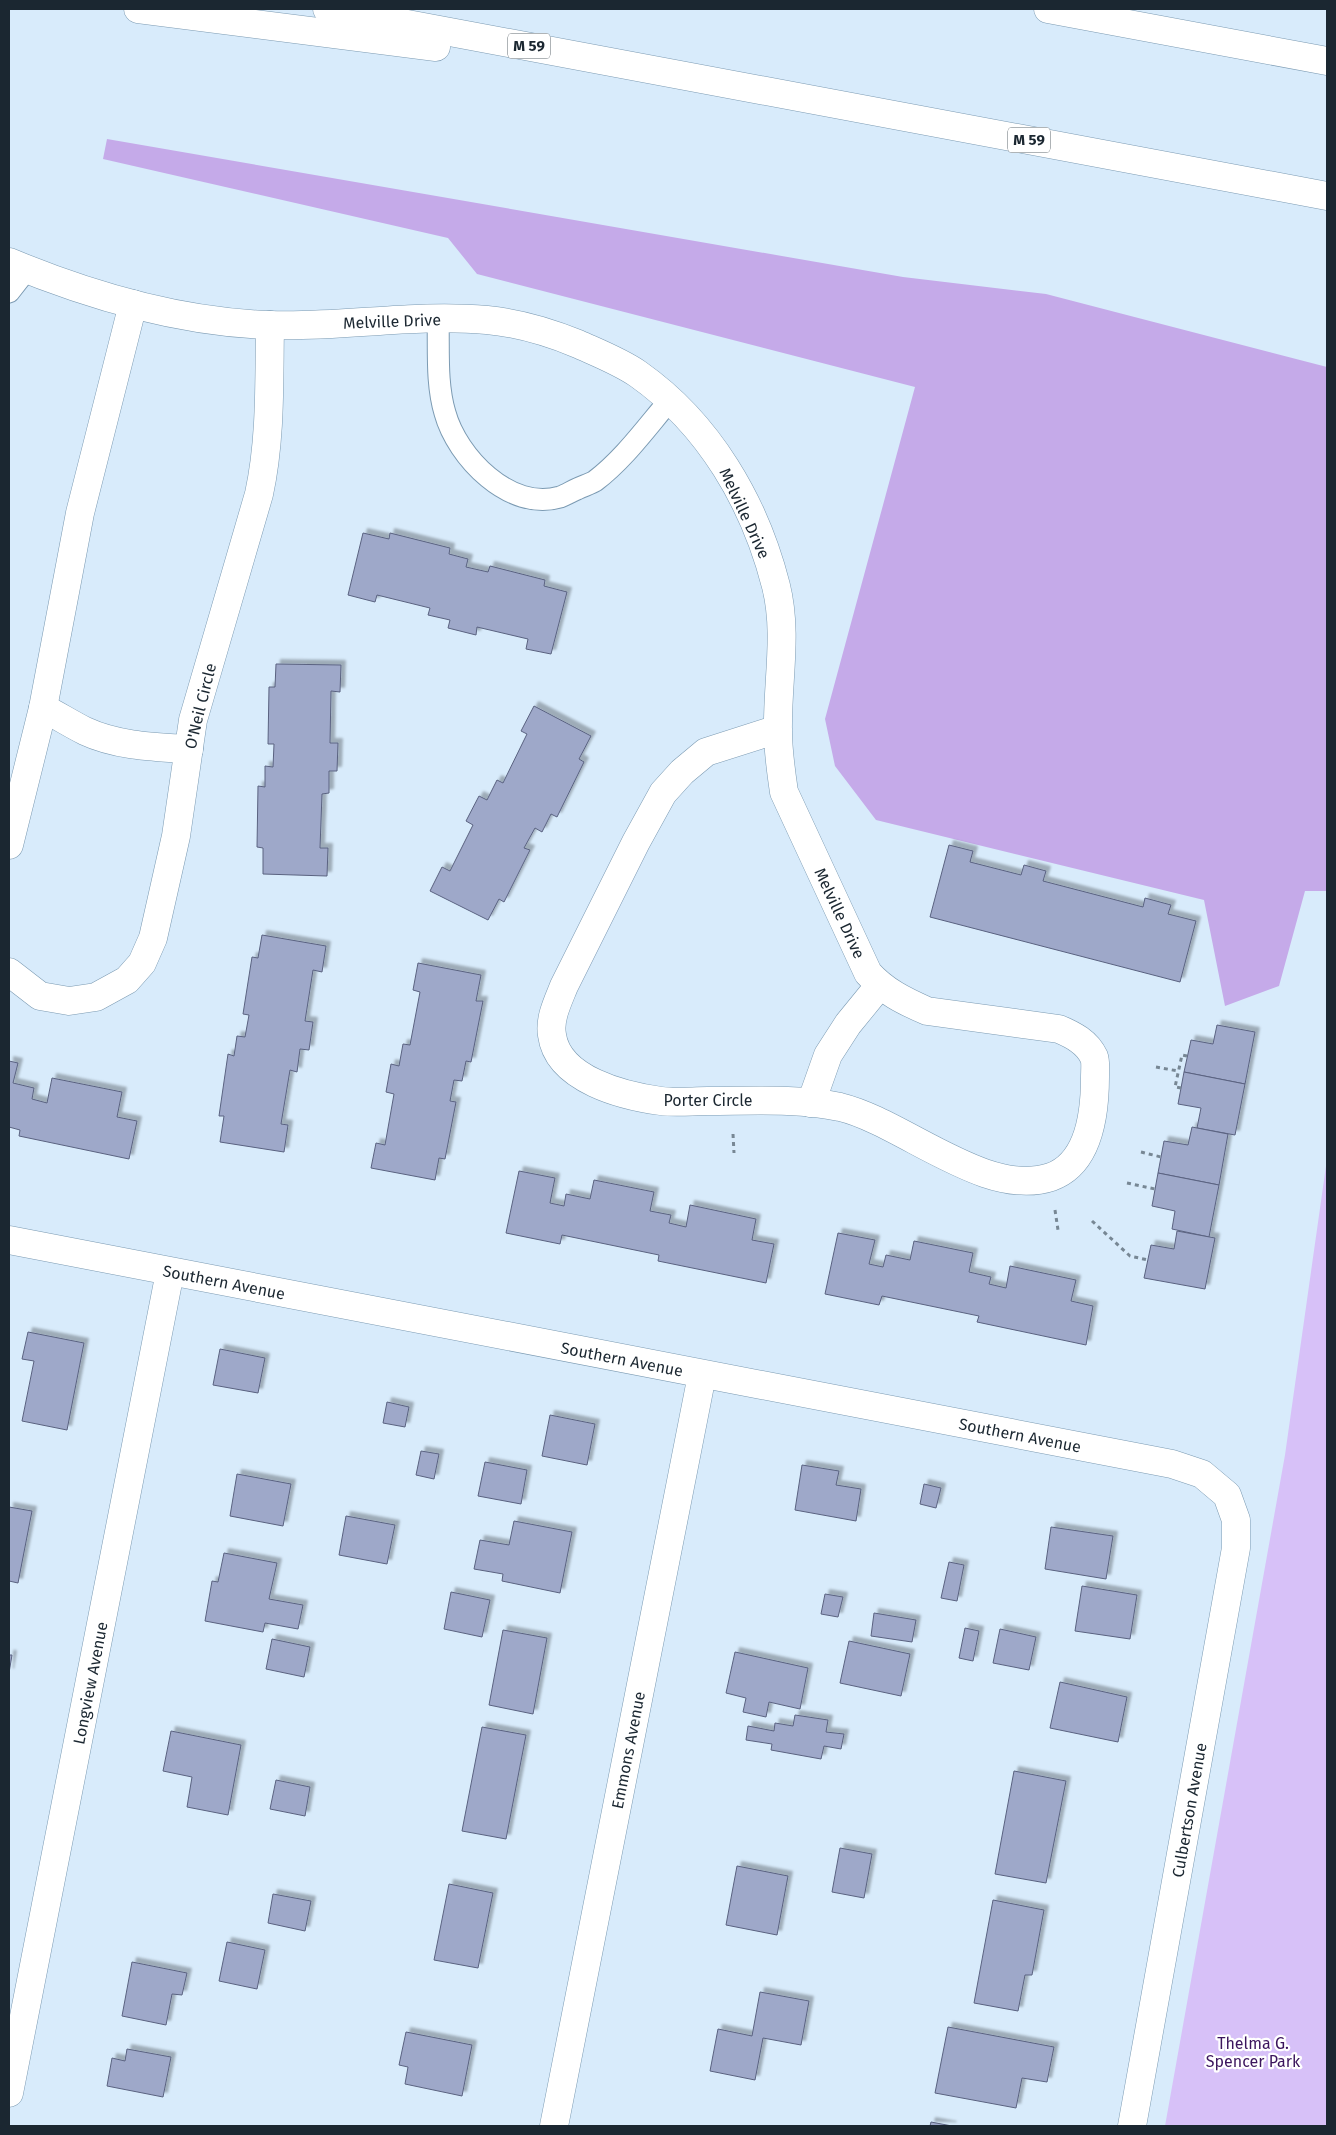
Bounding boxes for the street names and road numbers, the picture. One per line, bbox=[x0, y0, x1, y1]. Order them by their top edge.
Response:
road number: M 59 bbox=[508, 34, 550, 58]
road number: M 59 bbox=[1008, 128, 1050, 152]
street label: Melville Drive bbox=[343, 310, 441, 333]
street label: Melville Drive bbox=[715, 465, 774, 562]
street label: O'Neil Circle bbox=[181, 661, 220, 751]
street label: Melville Drive bbox=[810, 865, 869, 962]
street label: Porter Circle bbox=[663, 1091, 753, 1110]
street label: Southern Avenue bbox=[161, 1261, 287, 1304]
street label: Southern Avenue bbox=[559, 1338, 685, 1381]
street label: Southern Avenue bbox=[957, 1414, 1083, 1457]
street label: Longview Avenue bbox=[69, 1620, 112, 1746]
street label: Emmons Avenue bbox=[608, 1690, 649, 1810]
street label: Culbertson Avenue bbox=[1168, 1741, 1211, 1879]

